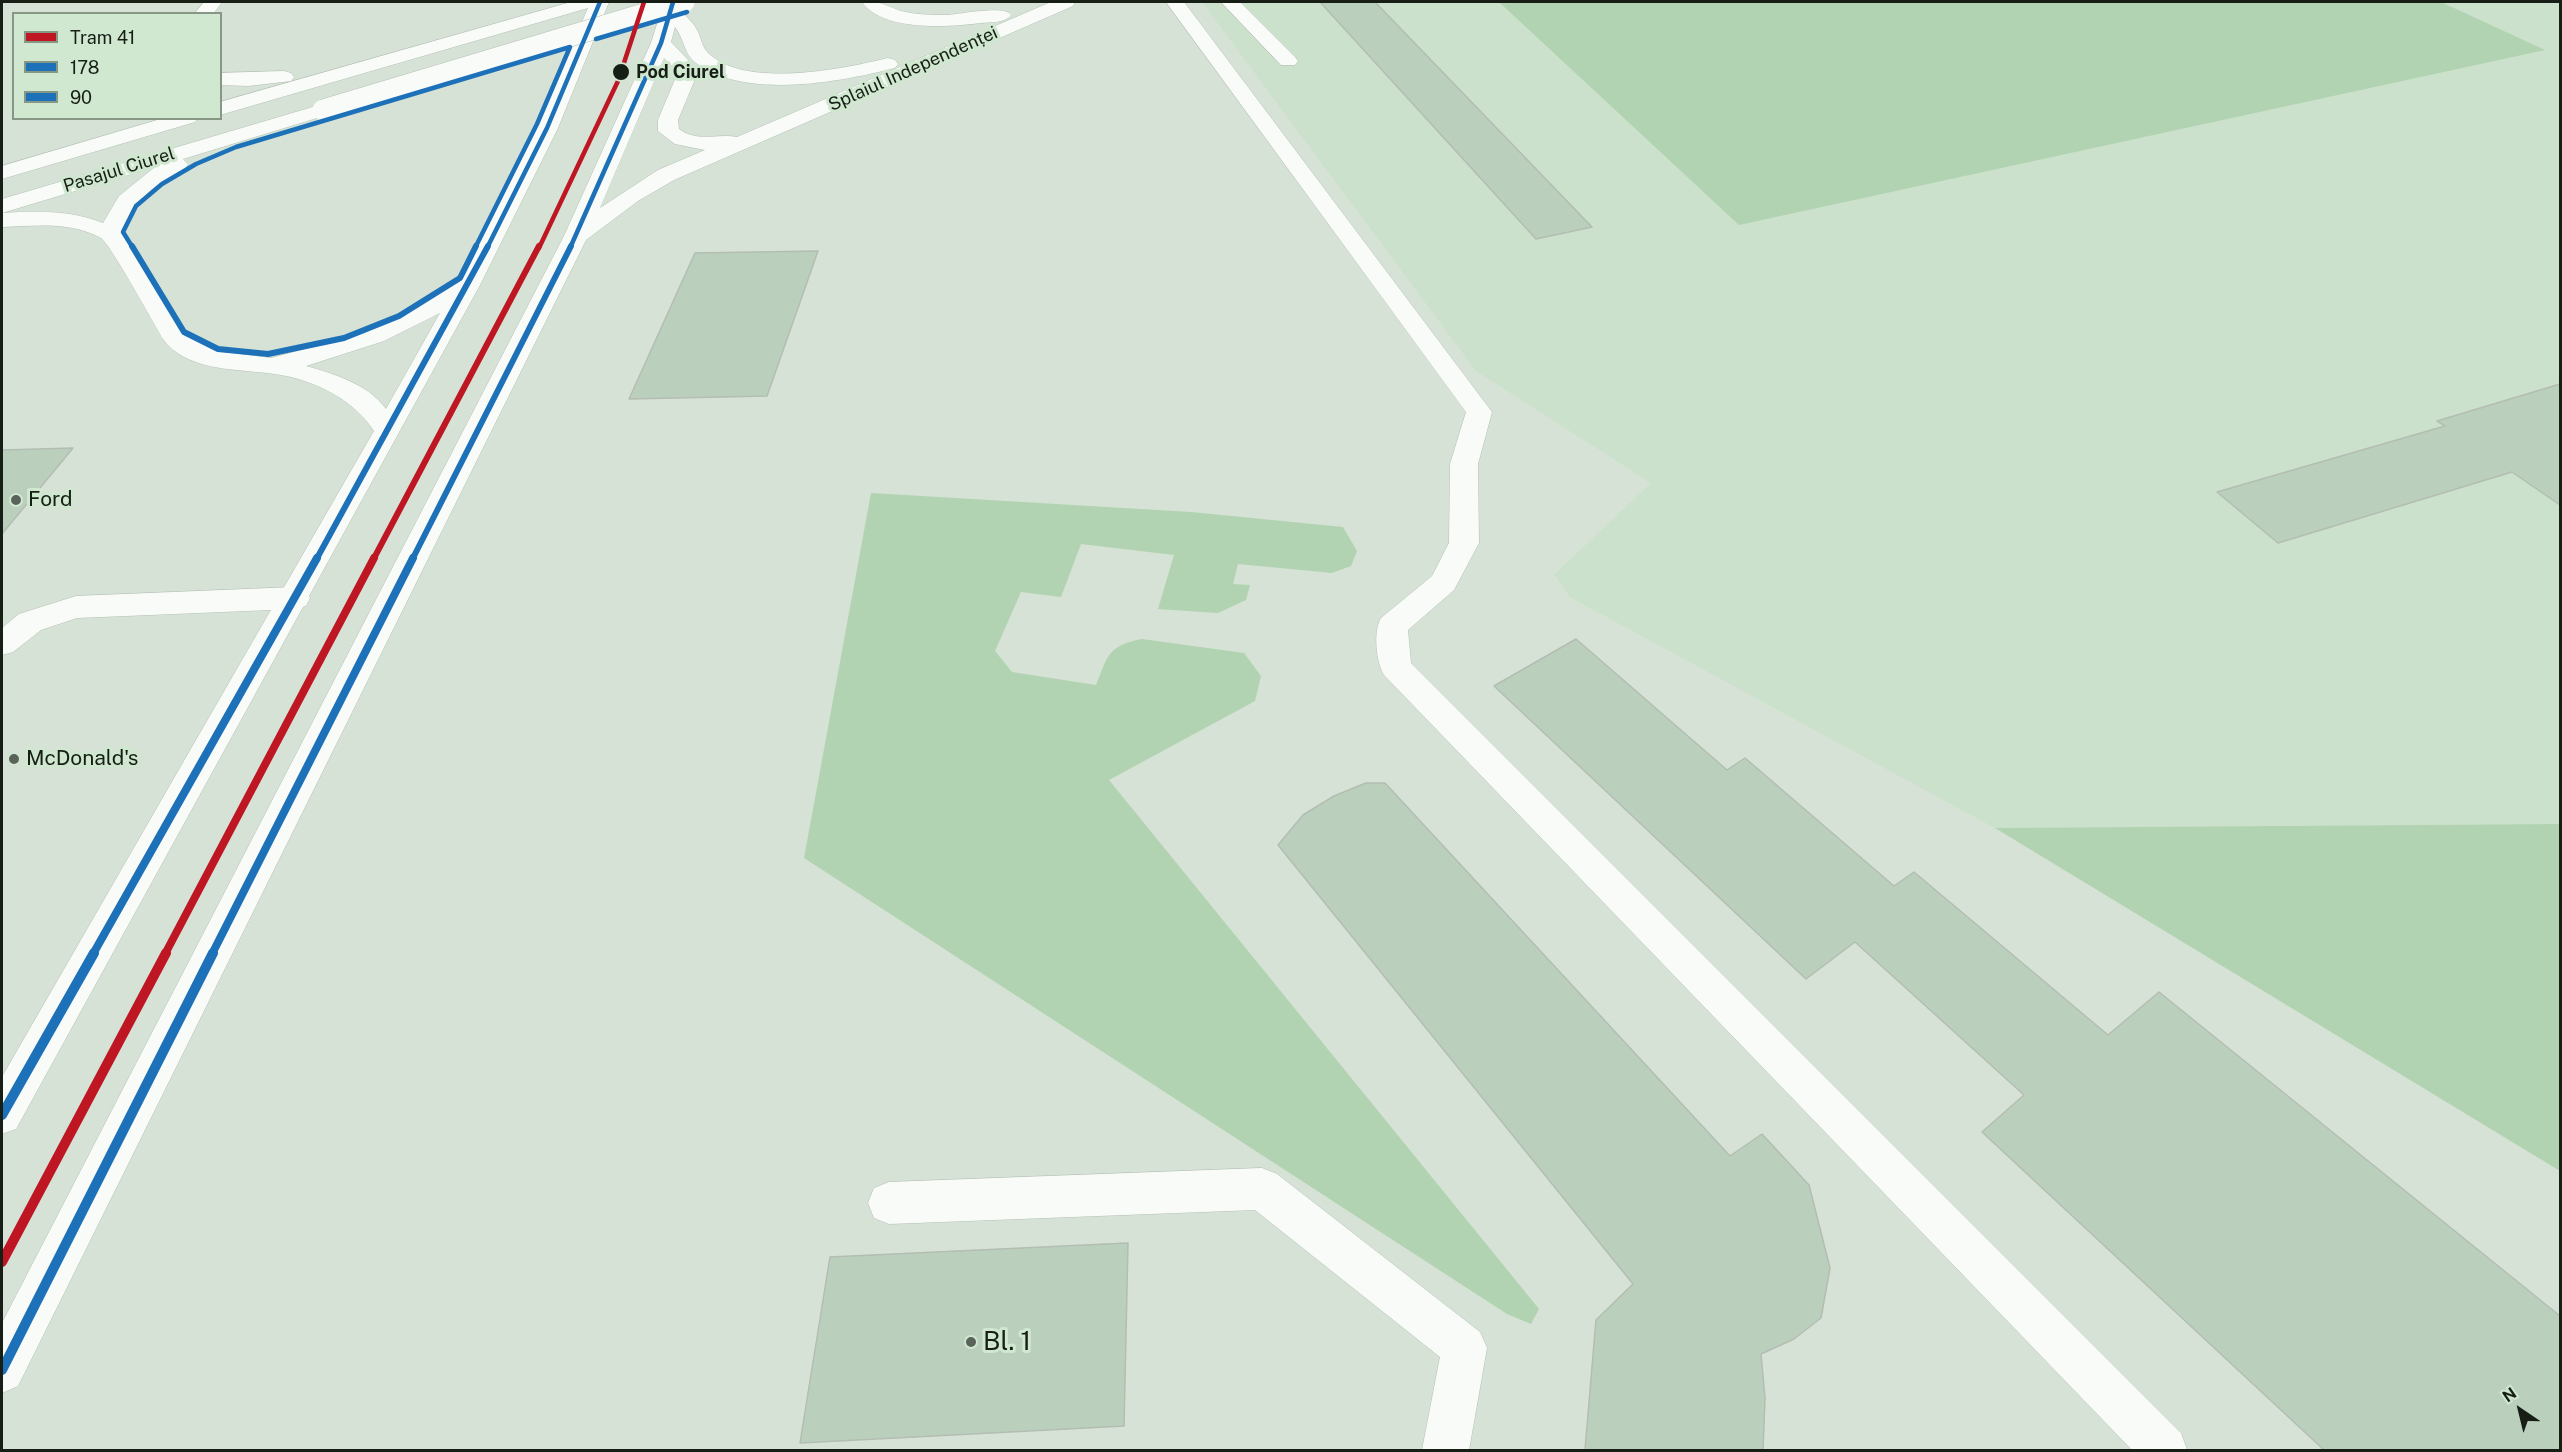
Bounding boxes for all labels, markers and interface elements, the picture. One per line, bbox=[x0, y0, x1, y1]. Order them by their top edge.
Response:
legend bbox=[12, 12, 222, 120]
street label: Splaiul Independenței bbox=[825, 22, 1001, 116]
text: Tram 41 bbox=[70, 27, 135, 48]
text: 178 bbox=[70, 57, 99, 78]
place label: Pod Ciurel bbox=[636, 61, 725, 83]
marker: Pod Ciurel bbox=[611, 62, 631, 82]
text: 90 bbox=[70, 87, 92, 108]
street label: Pasajul Ciurel bbox=[61, 143, 177, 197]
place label: Ford bbox=[28, 487, 73, 513]
marker: Ford bbox=[9, 493, 23, 507]
place label: McDonald's bbox=[26, 746, 138, 772]
marker: McDonald's bbox=[7, 752, 21, 766]
place label: Bl. 1 bbox=[983, 1326, 1031, 1358]
marker: Bl. 1 bbox=[964, 1335, 978, 1349]
north arrow bbox=[2490, 1380, 2550, 1440]
text: N bbox=[2499, 1383, 2520, 1406]

